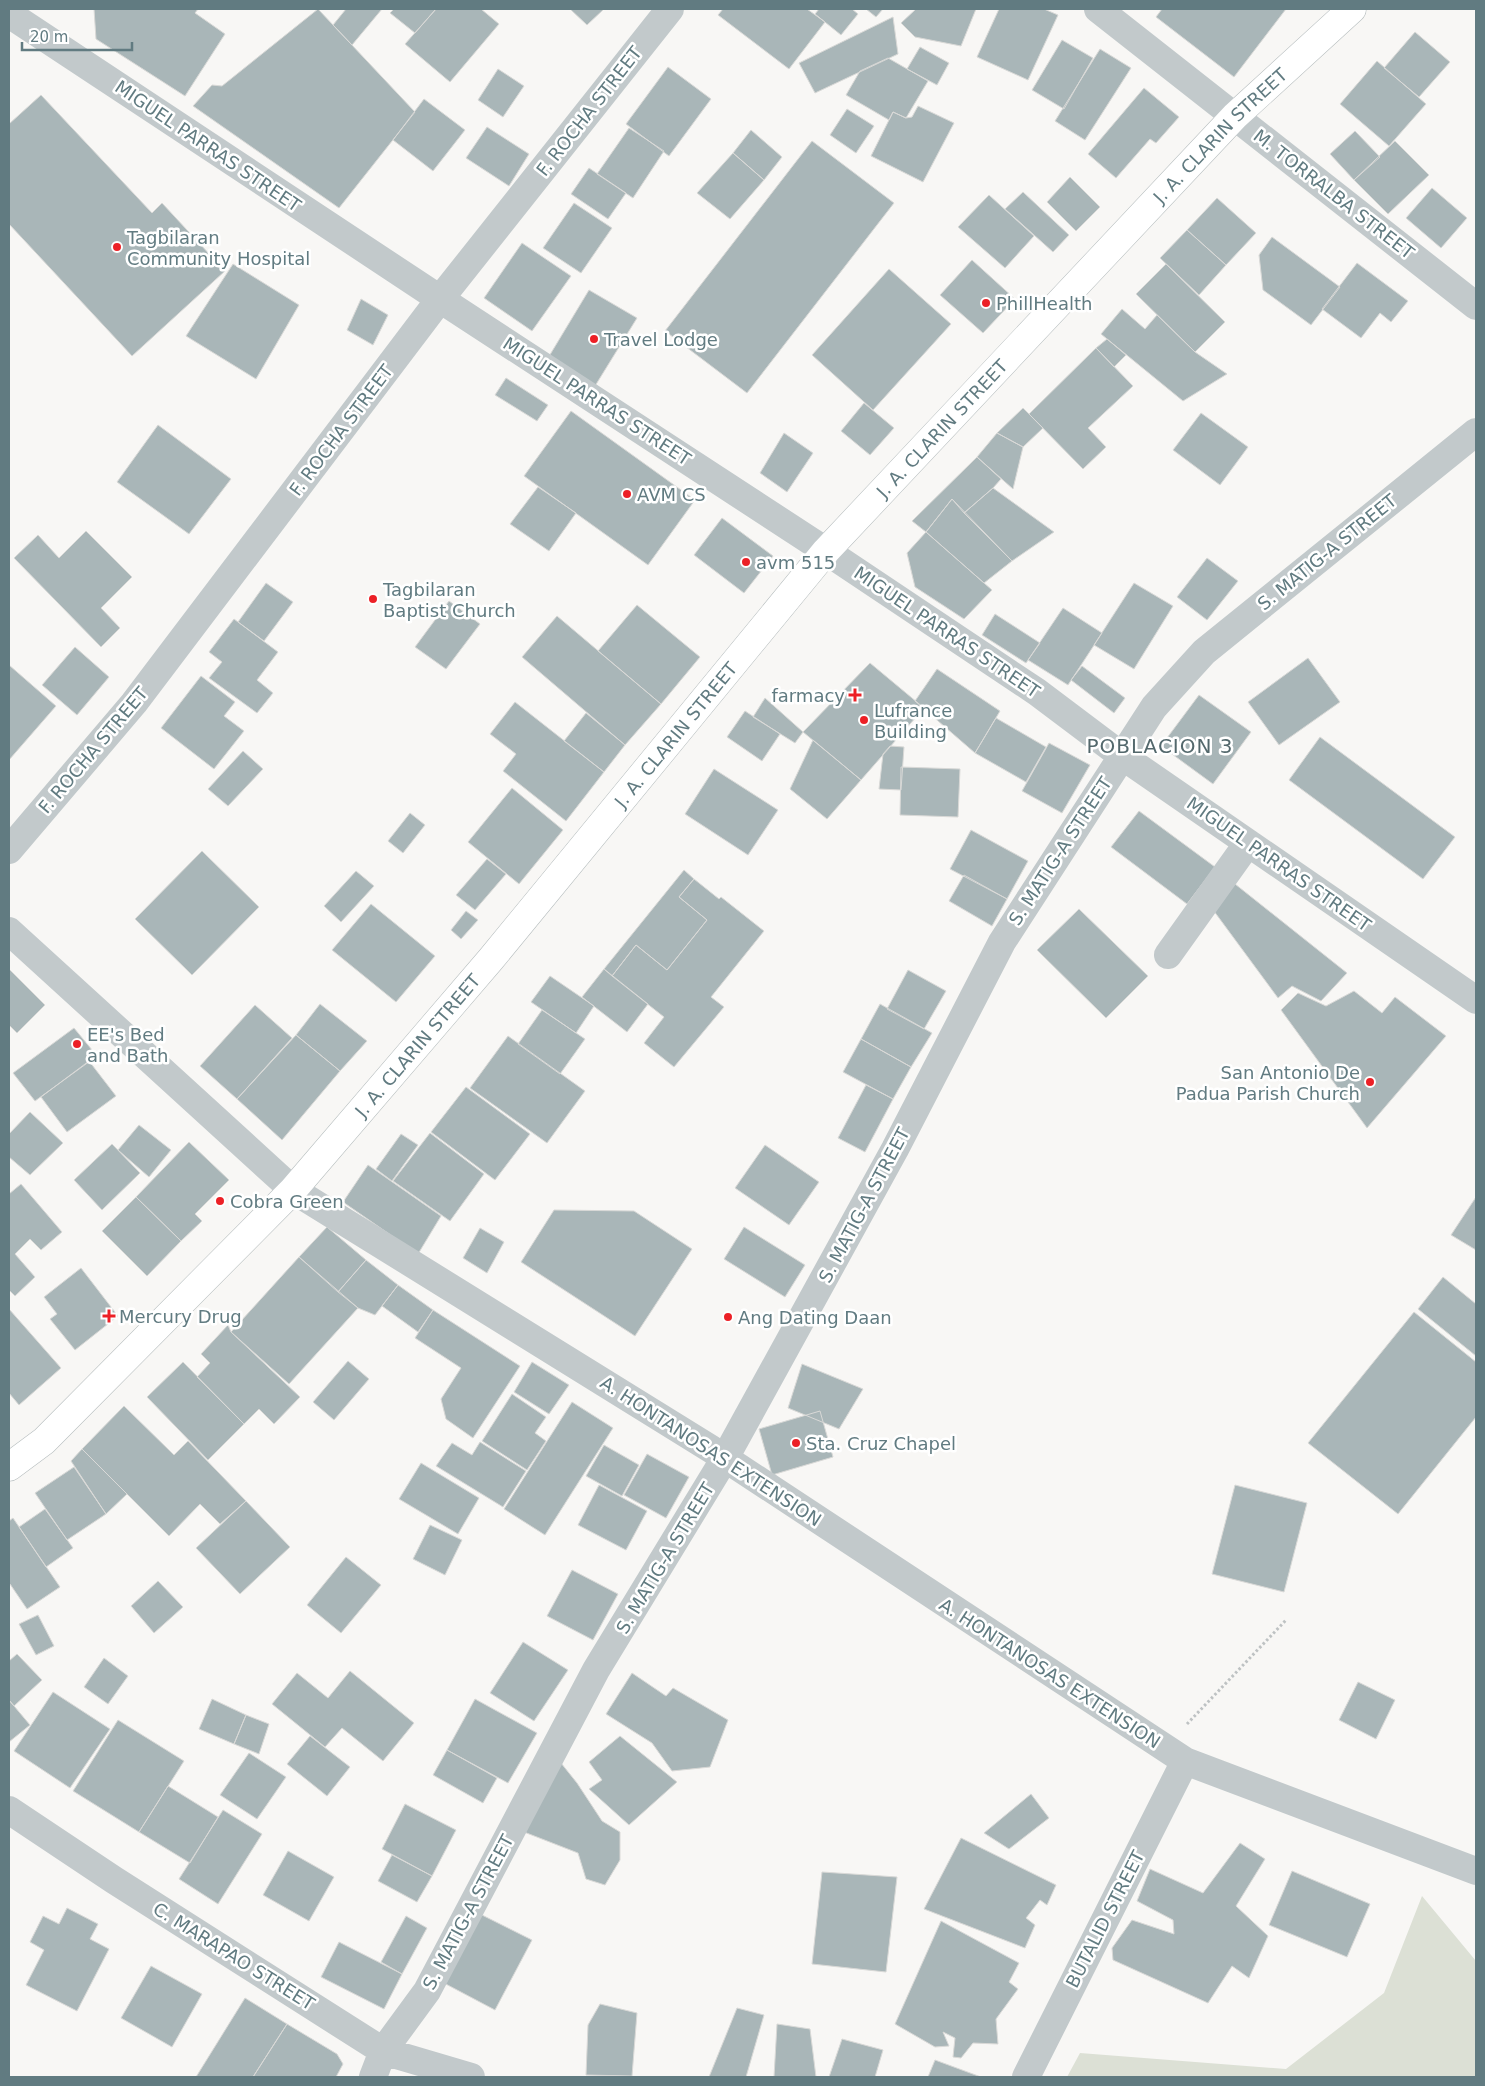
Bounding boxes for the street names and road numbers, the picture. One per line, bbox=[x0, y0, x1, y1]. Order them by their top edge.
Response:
street label: F. ROCHA STREET bbox=[532, 41, 647, 180]
street label: J. A. CLARIN STREET bbox=[1148, 63, 1292, 208]
street label: MIGUEL PARRAS STREET bbox=[111, 76, 306, 217]
street label: M. TORRALBA STREET bbox=[1250, 125, 1419, 264]
street label: MIGUEL PARRAS STREET bbox=[499, 332, 696, 470]
street label: J. A. CLARIN STREET bbox=[871, 354, 1012, 502]
street label: F. ROCHA STREET bbox=[285, 360, 398, 500]
street label: S. MATIG-A STREET bbox=[1253, 489, 1401, 614]
street label: MIGUEL PARRAS STREET bbox=[850, 562, 1045, 703]
street label: J. A. CLARIN STREET bbox=[609, 657, 742, 812]
street label: F. ROCHA STREET bbox=[34, 682, 153, 817]
street label: S. MATIG-A STREET bbox=[1004, 772, 1116, 929]
street label: MIGUEL PARRAS STREET bbox=[1183, 792, 1376, 936]
street label: J. A. CLARIN STREET bbox=[350, 969, 485, 1122]
street label: S. MATIG-A STREET bbox=[814, 1123, 914, 1286]
street label: A. HONTANOSAS EXTENSION bbox=[597, 1372, 825, 1530]
street label: S. MATIG-A STREET bbox=[612, 1478, 719, 1637]
street label: A. HONTANOSAS EXTENSION bbox=[936, 1594, 1164, 1752]
street label: S. MATIG-A STREET bbox=[418, 1830, 518, 1993]
street label: BUTALID STREET bbox=[1061, 1846, 1149, 1991]
street label: C. MARAPAO STREET bbox=[149, 1898, 319, 2015]

